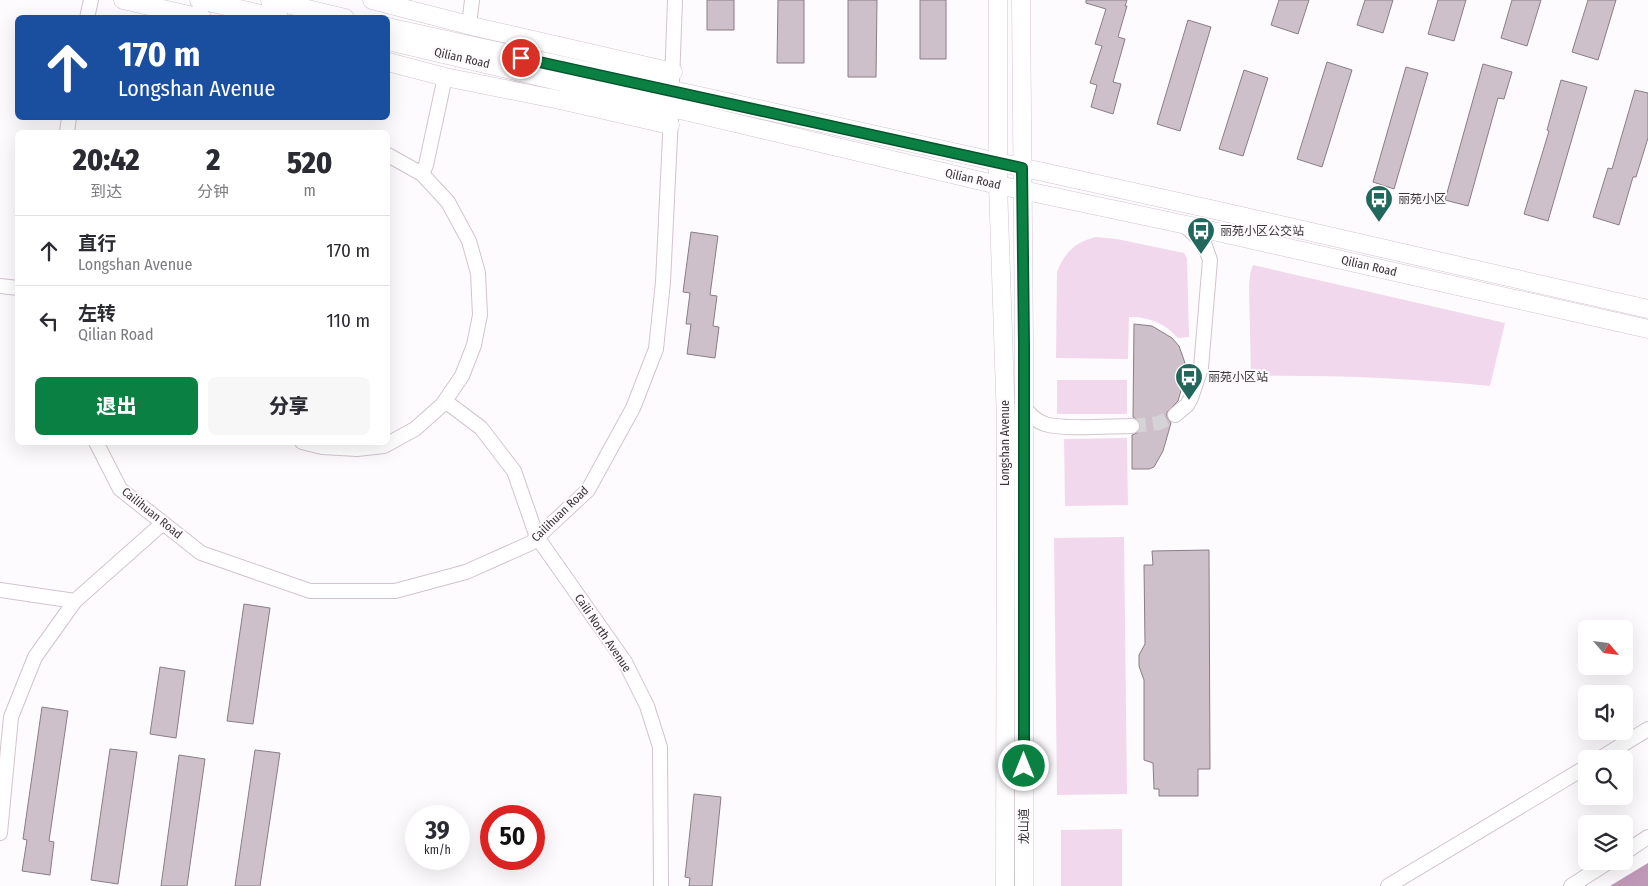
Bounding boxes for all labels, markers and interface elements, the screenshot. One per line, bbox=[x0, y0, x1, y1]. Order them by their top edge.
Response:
text: 170 m bbox=[118, 33, 201, 75]
icon: ahead bbox=[35, 35, 100, 100]
pin bbox=[500, 37, 542, 79]
icon: arrive bbox=[507, 44, 535, 72]
street label: Qilian Road bbox=[433, 45, 491, 71]
text: Longshan Avenue bbox=[118, 75, 275, 102]
text: 20:42 bbox=[73, 142, 140, 178]
text: 2 bbox=[206, 142, 220, 178]
text: 520 bbox=[287, 145, 332, 181]
street label: Qilian Road bbox=[944, 166, 1002, 192]
text: m bbox=[304, 181, 316, 200]
text: 到达 bbox=[90, 182, 122, 201]
text: 分钟 bbox=[197, 182, 229, 201]
bus stop icon: 丽苑小区 bbox=[1364, 184, 1394, 223]
place label: 丽苑小区 bbox=[1398, 192, 1446, 206]
bus stop icon: 丽苑小区公交站 bbox=[1186, 216, 1216, 255]
place label: 丽苑小区公交站 bbox=[1220, 224, 1304, 238]
text: 直行 bbox=[78, 232, 116, 255]
icon: ahead bbox=[35, 237, 63, 265]
text: 170 m bbox=[326, 239, 370, 262]
street label: Qilian Road bbox=[1340, 253, 1398, 279]
text: Longshan Avenue bbox=[78, 255, 192, 274]
text: 左转 bbox=[78, 302, 116, 325]
icon: left bbox=[35, 307, 63, 335]
text: 110 m bbox=[326, 309, 370, 332]
text: Qilian Road bbox=[78, 325, 154, 344]
bus stop icon: 丽苑小区站 bbox=[1174, 362, 1204, 401]
place label: 丽苑小区站 bbox=[1208, 370, 1268, 384]
button: 退出 bbox=[35, 377, 198, 435]
button: 分享 bbox=[208, 377, 370, 435]
street label: Longshan Avenue bbox=[998, 400, 1012, 486]
street label: Cailihuan Road bbox=[529, 483, 591, 545]
street label: Cailihuan Road bbox=[119, 484, 185, 542]
street label: Caili North Avenue bbox=[572, 591, 634, 675]
north arrow bbox=[1578, 620, 1632, 675]
map controls bbox=[1578, 620, 1633, 870]
button: sound bbox=[1578, 685, 1633, 740]
position arrow bbox=[997, 739, 1049, 791]
button: search bbox=[1578, 750, 1633, 805]
speed limit sign: 50 bbox=[480, 805, 545, 870]
street label: 龙山道 bbox=[1017, 808, 1031, 844]
button: layers bbox=[1578, 815, 1633, 870]
text: 39 bbox=[425, 816, 450, 846]
text: km/h bbox=[424, 843, 451, 857]

